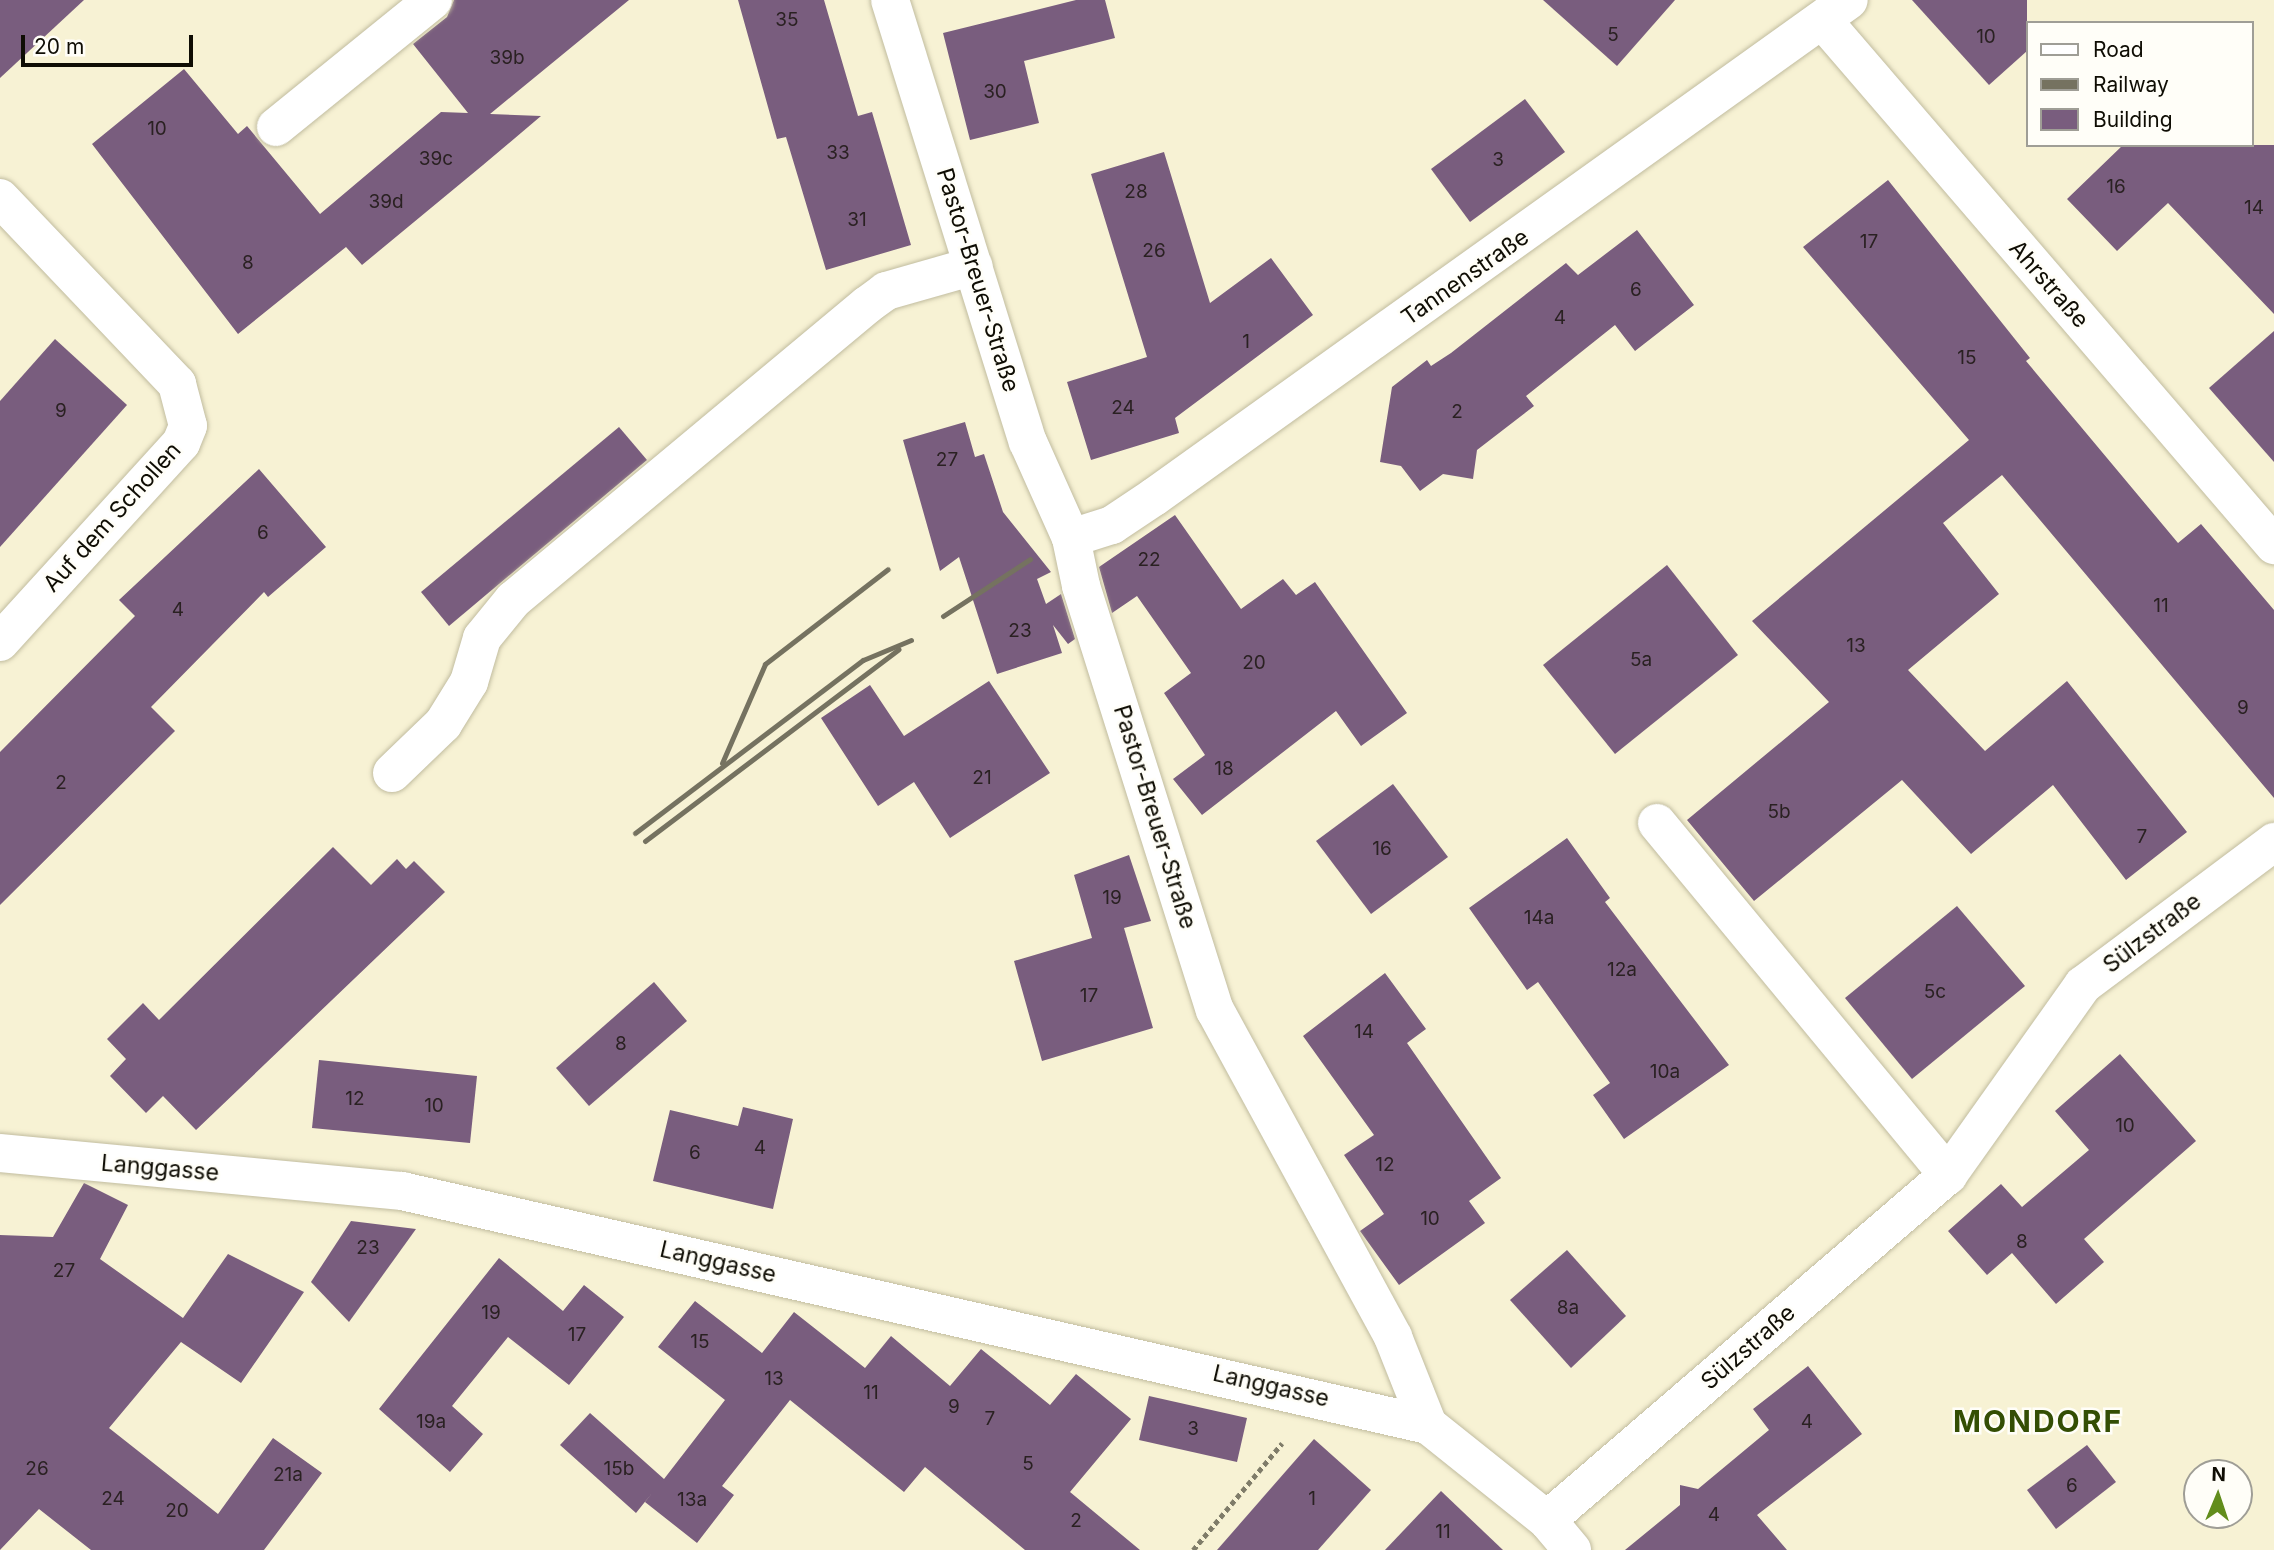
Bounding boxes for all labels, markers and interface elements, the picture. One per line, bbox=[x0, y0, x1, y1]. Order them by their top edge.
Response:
house number: 35 bbox=[775, 9, 799, 31]
scale bar bbox=[24, 21, 196, 65]
legend bbox=[2025, 21, 2253, 147]
house number: 5 bbox=[1607, 24, 1619, 46]
house number: 10 bbox=[1976, 26, 1996, 48]
text: 20 m bbox=[34, 34, 84, 59]
text: Road bbox=[2093, 37, 2144, 62]
house number: 39b bbox=[489, 47, 525, 69]
text: Railway bbox=[2093, 72, 2169, 97]
house number: 30 bbox=[983, 81, 1007, 103]
text: Building bbox=[2093, 107, 2173, 132]
house number: 10 bbox=[147, 118, 167, 140]
house number: 33 bbox=[826, 142, 850, 164]
house number: 39c bbox=[419, 148, 453, 170]
house number: 3 bbox=[1492, 149, 1504, 171]
street label: Pastor-Breuer-Straße bbox=[931, 165, 1025, 395]
house number: 16 bbox=[2106, 176, 2126, 198]
house number: 28 bbox=[1124, 181, 1148, 203]
house number: 39d bbox=[368, 191, 404, 213]
house number: 14 bbox=[2244, 197, 2264, 219]
house number: 31 bbox=[847, 209, 867, 231]
street label: Tannenstraße bbox=[1396, 223, 1534, 331]
house number: 17 bbox=[1860, 231, 1878, 253]
street label: Ahrstraße bbox=[2004, 235, 2094, 333]
house number: 26 bbox=[1142, 240, 1166, 262]
house number: 8 bbox=[242, 252, 254, 274]
house number: 6 bbox=[1630, 279, 1642, 301]
house number: 4 bbox=[1554, 307, 1566, 329]
house number: 1 bbox=[1242, 331, 1250, 353]
house number: 15 bbox=[1957, 347, 1977, 369]
house number: 24 bbox=[1111, 397, 1135, 419]
house number: 9 bbox=[55, 400, 67, 422]
house number: 2 bbox=[1451, 401, 1463, 423]
street label: Auf dem Schollen bbox=[38, 436, 186, 598]
house number: 27 bbox=[936, 449, 958, 471]
house number: 6 bbox=[257, 522, 269, 544]
house number: 22 bbox=[1137, 549, 1161, 571]
house number: 11 bbox=[2153, 595, 2169, 617]
house number: 4 bbox=[172, 599, 184, 621]
house number: 23 bbox=[1008, 620, 1032, 642]
house number: 13 bbox=[1846, 635, 1866, 657]
house number: 5a bbox=[1630, 649, 1652, 671]
house number: 20 bbox=[1242, 652, 1266, 674]
house number: 9 bbox=[2237, 697, 2249, 719]
street label: Pastor-Breuer-Straße bbox=[1108, 702, 1202, 932]
house number: 18 bbox=[1214, 758, 1234, 780]
house number: 21 bbox=[972, 767, 992, 789]
house number: 2 bbox=[55, 772, 67, 794]
house number: 5b bbox=[1767, 801, 1791, 823]
house number: 7 bbox=[2137, 826, 2147, 848]
house number: 16 bbox=[1372, 838, 1392, 860]
house number: 19 bbox=[1102, 887, 1122, 909]
street label: Sülzstraße bbox=[2098, 887, 2206, 979]
house number: 14a bbox=[1524, 907, 1554, 929]
house number: 12a bbox=[1607, 959, 1637, 981]
house number: 5c bbox=[1924, 981, 1946, 1003]
house number: 17 bbox=[1080, 985, 1098, 1007]
house number: 14 bbox=[1354, 1021, 1374, 1043]
house number: 8 bbox=[615, 1033, 627, 1055]
house number: 10a bbox=[1650, 1061, 1680, 1083]
house number: 12 bbox=[345, 1088, 365, 1110]
house number: 10 bbox=[424, 1095, 444, 1117]
house number: 10 bbox=[2115, 1115, 2135, 1137]
house number: 4 bbox=[754, 1137, 766, 1159]
house number: 6 bbox=[689, 1142, 701, 1164]
street label: Langgasse bbox=[100, 1149, 220, 1187]
house number: 12 bbox=[1375, 1154, 1395, 1176]
house number: 10 bbox=[1420, 1208, 1440, 1230]
house number: 8 bbox=[2016, 1231, 2028, 1253]
street label: Langgasse bbox=[657, 1235, 779, 1289]
house number: 23 bbox=[356, 1237, 380, 1259]
house number: 27 bbox=[53, 1260, 75, 1282]
house number: 8a bbox=[1557, 1297, 1579, 1319]
street label: Sülzstraße bbox=[1695, 1299, 1801, 1395]
house number: 19 bbox=[481, 1302, 501, 1324]
house number: 17 bbox=[568, 1324, 586, 1346]
house number: 15 bbox=[690, 1331, 710, 1353]
street label: Langgasse bbox=[1210, 1359, 1332, 1413]
house number: 13 bbox=[764, 1368, 784, 1390]
house number: 11 bbox=[863, 1382, 879, 1404]
house number: 9 bbox=[948, 1396, 960, 1418]
district label: MONDORF bbox=[1954, 1403, 2122, 1439]
house number: 7 bbox=[985, 1408, 995, 1430]
house number: 19a bbox=[416, 1411, 446, 1433]
house number: 4 bbox=[1801, 1411, 1813, 1433]
house number: 3 bbox=[1187, 1418, 1199, 1440]
house number: 5 bbox=[1022, 1453, 1034, 1475]
house number: 26 bbox=[25, 1458, 49, 1480]
house number: 15b bbox=[604, 1458, 634, 1480]
north arrow bbox=[2183, 1459, 2253, 1529]
text: N bbox=[2211, 1463, 2226, 1486]
house number: 21a bbox=[273, 1464, 303, 1486]
house number: 6 bbox=[2066, 1475, 2078, 1497]
house number: 24 bbox=[101, 1488, 125, 1510]
house number: 1 bbox=[1308, 1488, 1316, 1510]
house number: 13a bbox=[677, 1489, 707, 1511]
house number: 20 bbox=[165, 1500, 189, 1522]
house number: 4 bbox=[1708, 1504, 1720, 1526]
house number: 2 bbox=[1070, 1510, 1082, 1532]
house number: 11 bbox=[1435, 1521, 1451, 1543]

